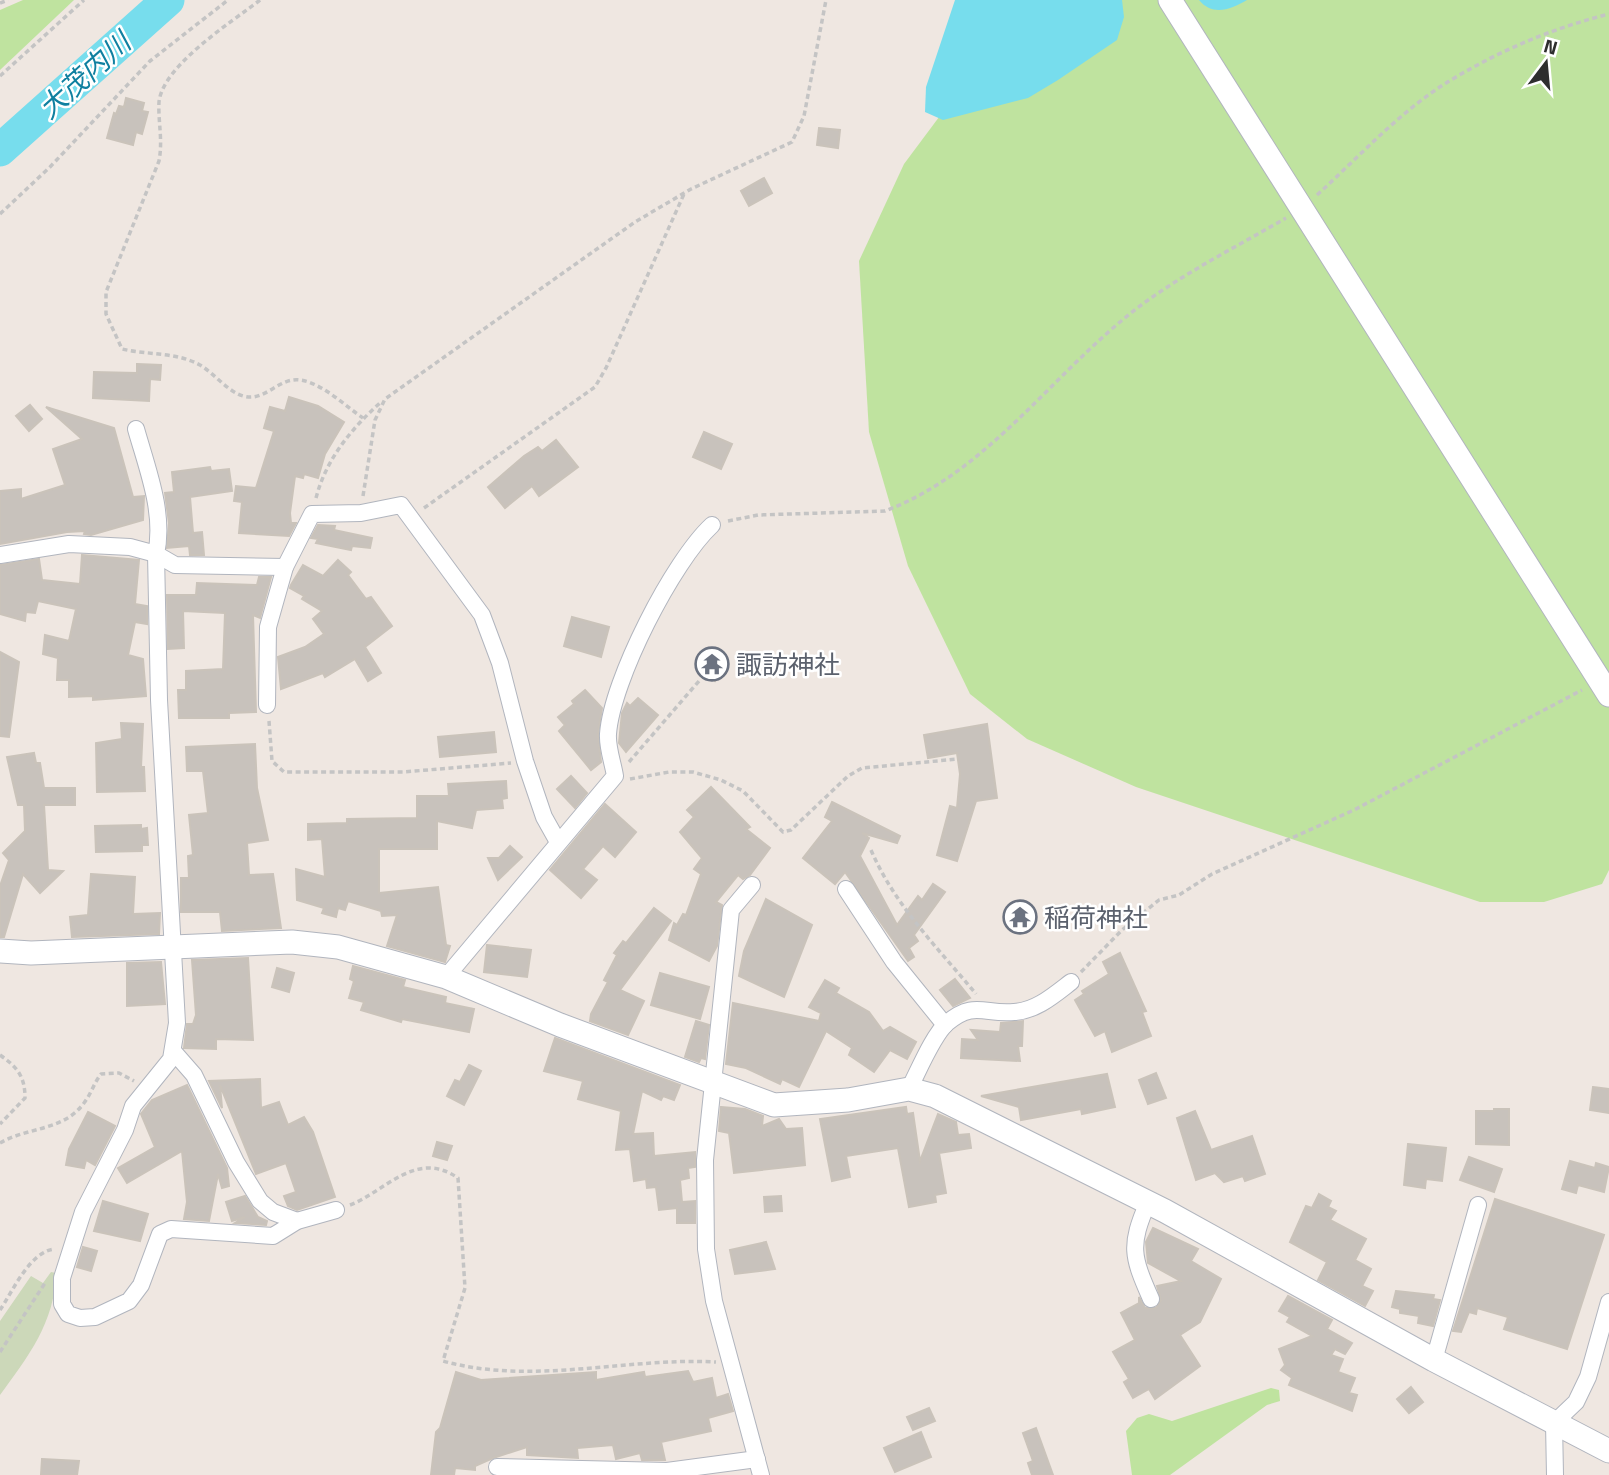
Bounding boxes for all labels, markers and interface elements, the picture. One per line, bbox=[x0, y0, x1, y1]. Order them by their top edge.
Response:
water label: 大茂内川 bbox=[28, 20, 142, 128]
north arrow bbox=[1511, 28, 1581, 98]
text: N bbox=[1540, 30, 1561, 62]
temple icon: 諏訪神社 bbox=[693, 645, 731, 683]
place label: 諏訪神社 bbox=[736, 645, 840, 684]
temple icon: 稲荷神社 bbox=[1001, 898, 1039, 936]
place label: 稲荷神社 bbox=[1044, 898, 1148, 937]

